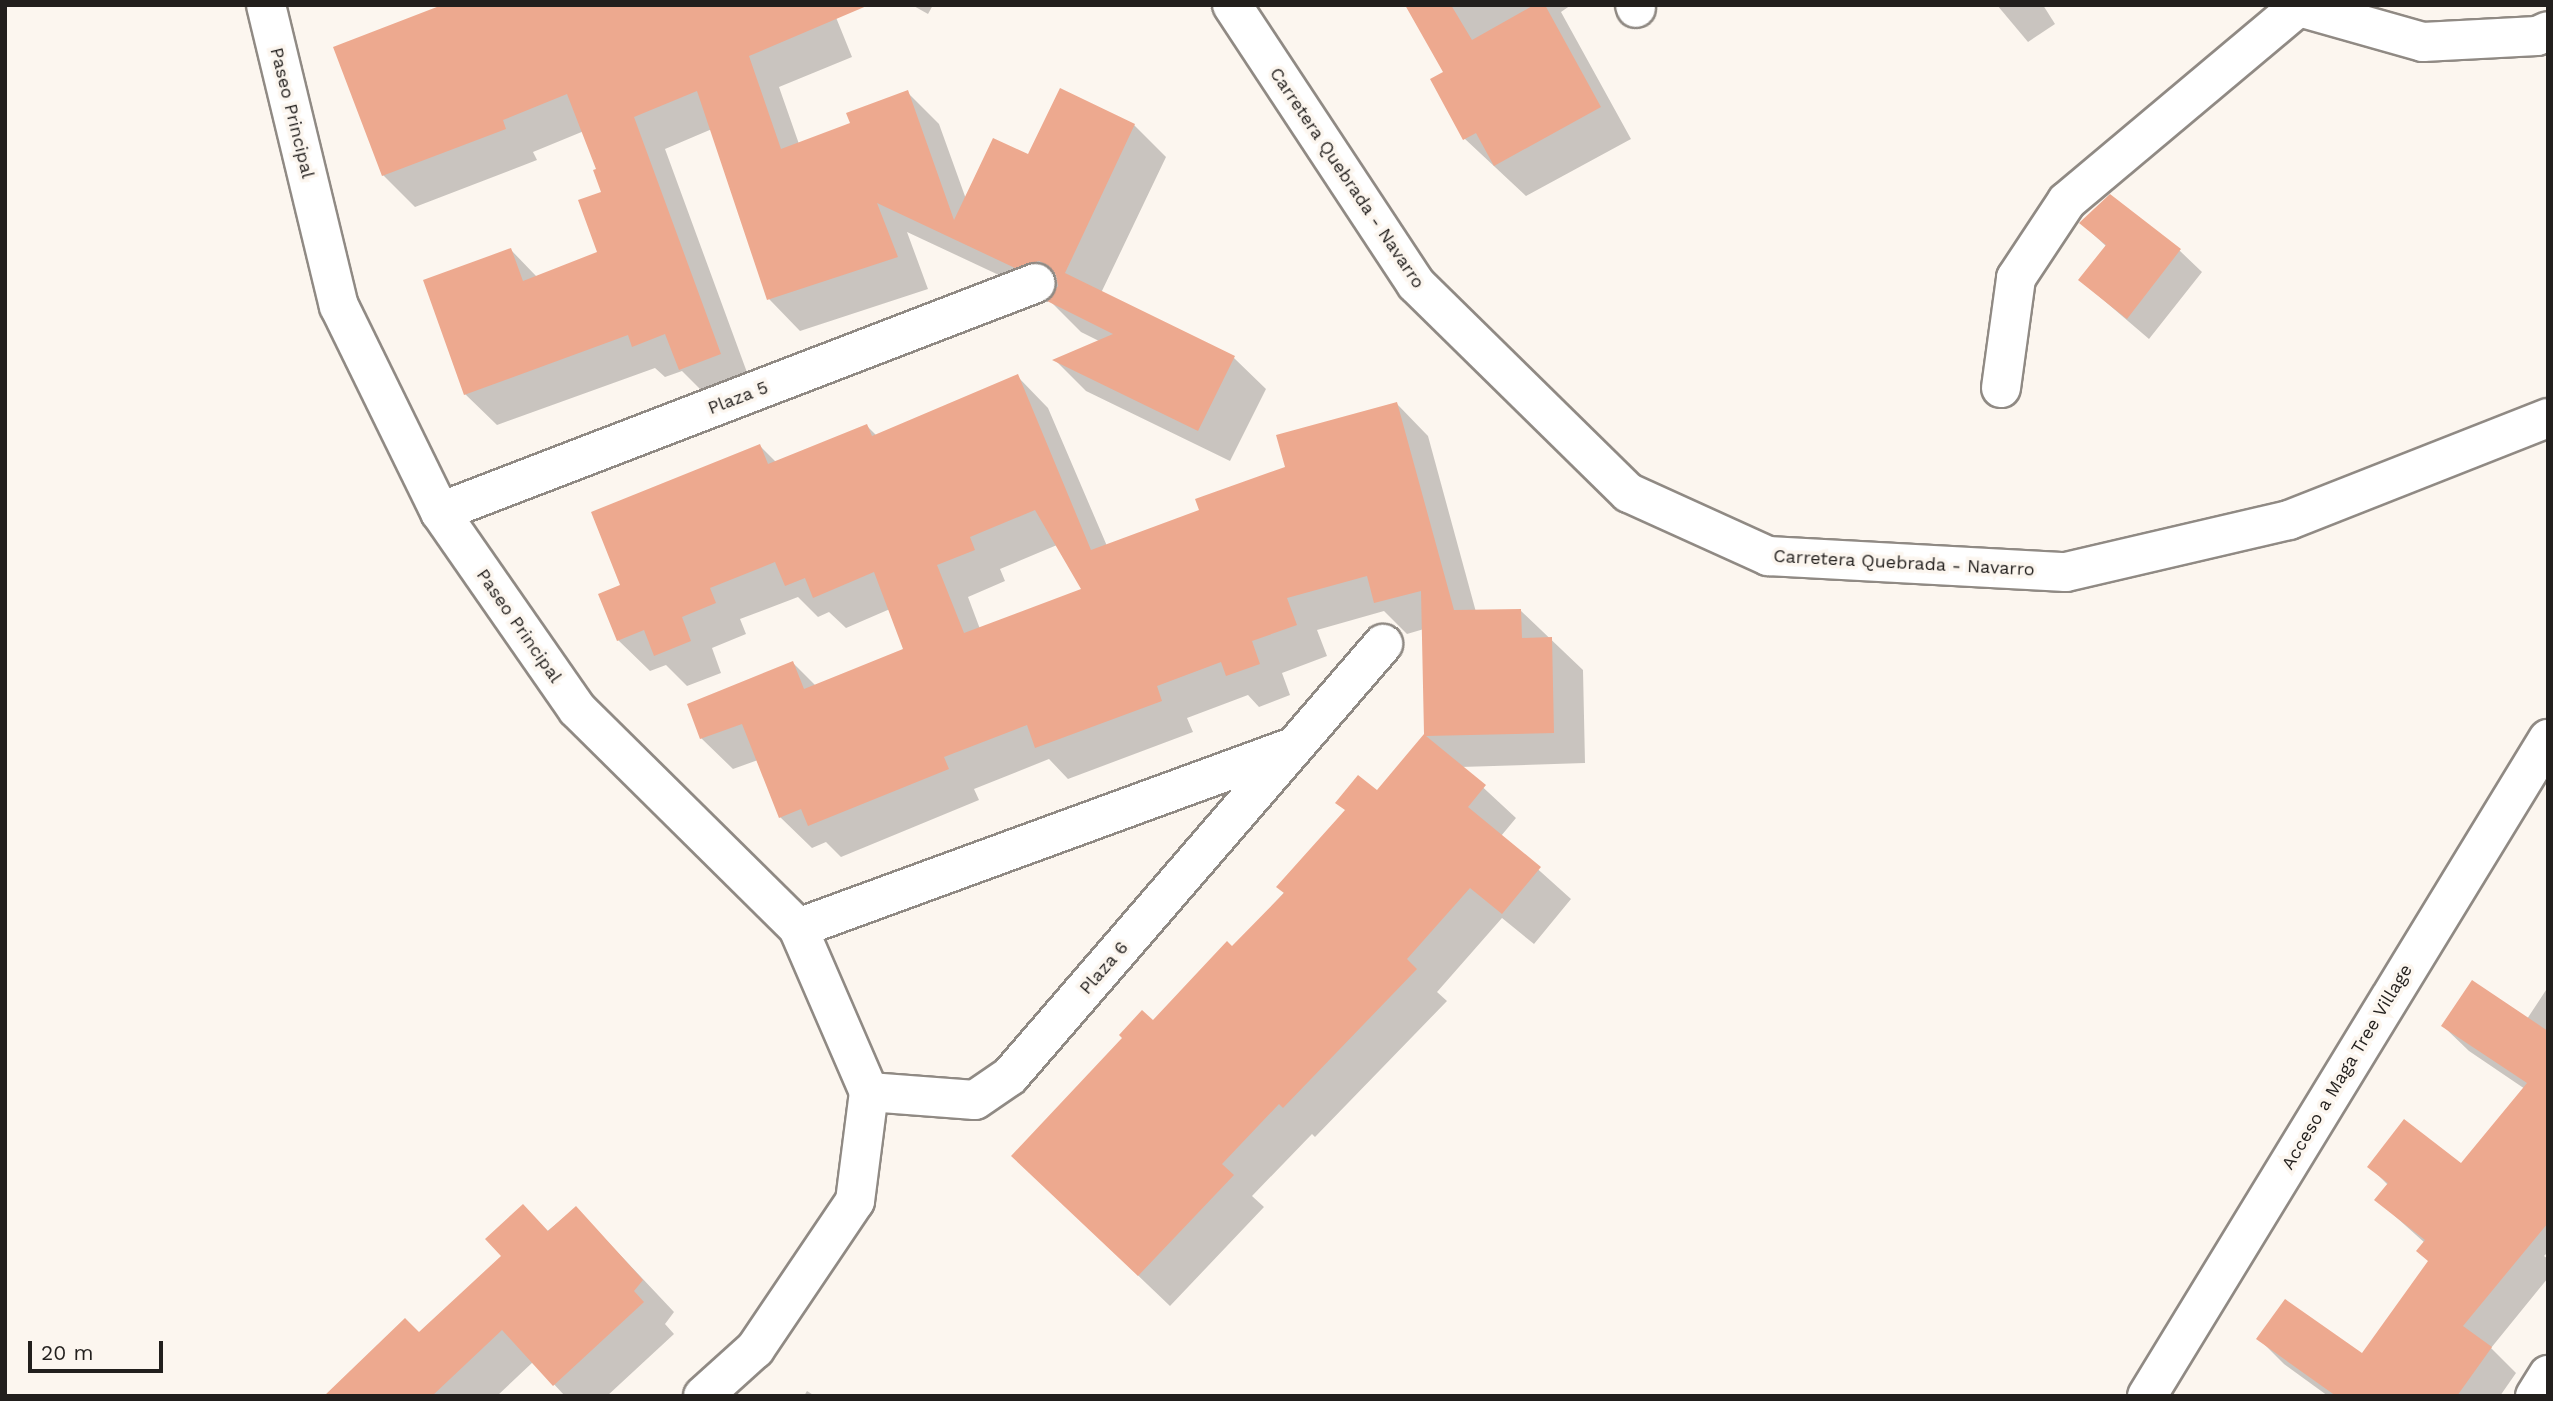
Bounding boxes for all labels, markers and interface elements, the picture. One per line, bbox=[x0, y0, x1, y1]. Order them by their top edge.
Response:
street label: Paseo Principal bbox=[265, 45, 319, 181]
street label: Carretera Quebrada - Navarro bbox=[1265, 63, 1429, 293]
street label: Plaza 5 bbox=[705, 377, 771, 419]
street label: Carretera Quebrada - Navarro bbox=[1772, 545, 2036, 581]
street label: Paseo Principal bbox=[472, 565, 566, 687]
street label: Plaza 6 bbox=[1075, 937, 1133, 999]
street label: Acceso a Maga Tree Village bbox=[2277, 960, 2417, 1174]
scale bar bbox=[32, 1328, 166, 1372]
text: 20 m bbox=[41, 1340, 93, 1365]

